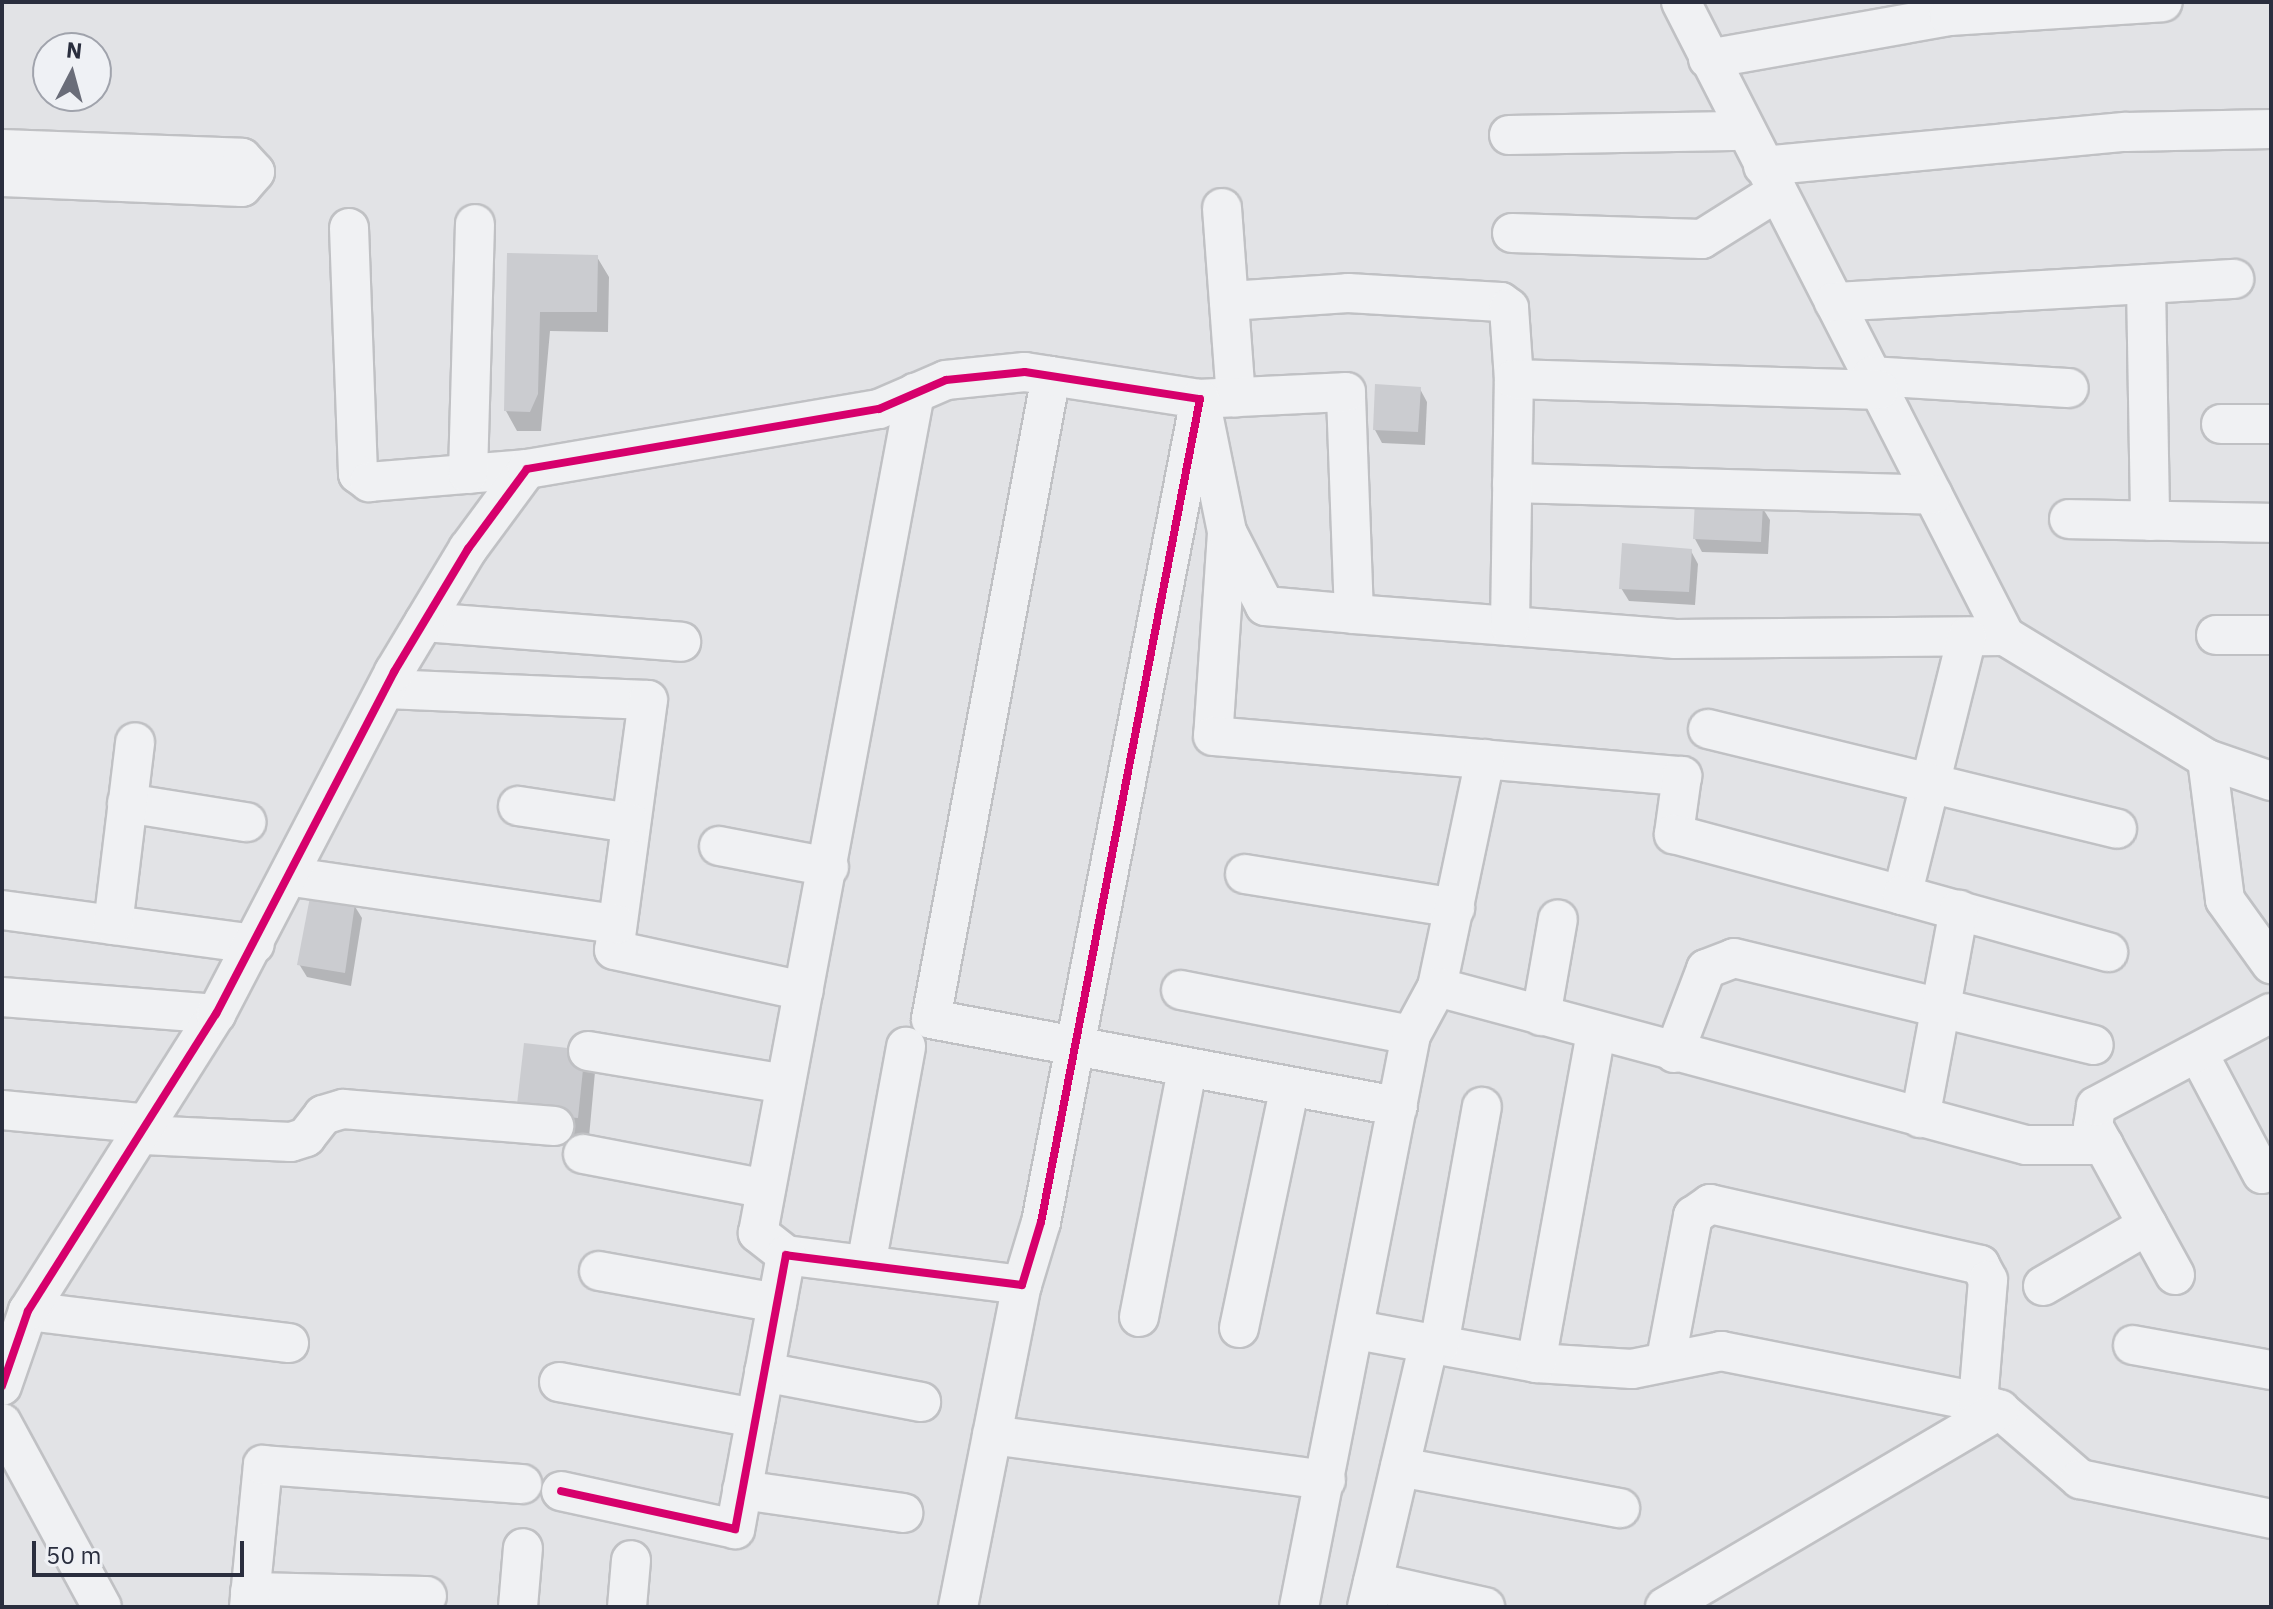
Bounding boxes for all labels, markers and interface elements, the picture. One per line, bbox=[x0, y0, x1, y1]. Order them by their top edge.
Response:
north arrow bbox=[32, 32, 112, 112]
text: N bbox=[65, 34, 84, 65]
scale bar bbox=[36, 1525, 248, 1575]
text: 50 m bbox=[46, 1539, 101, 1571]

